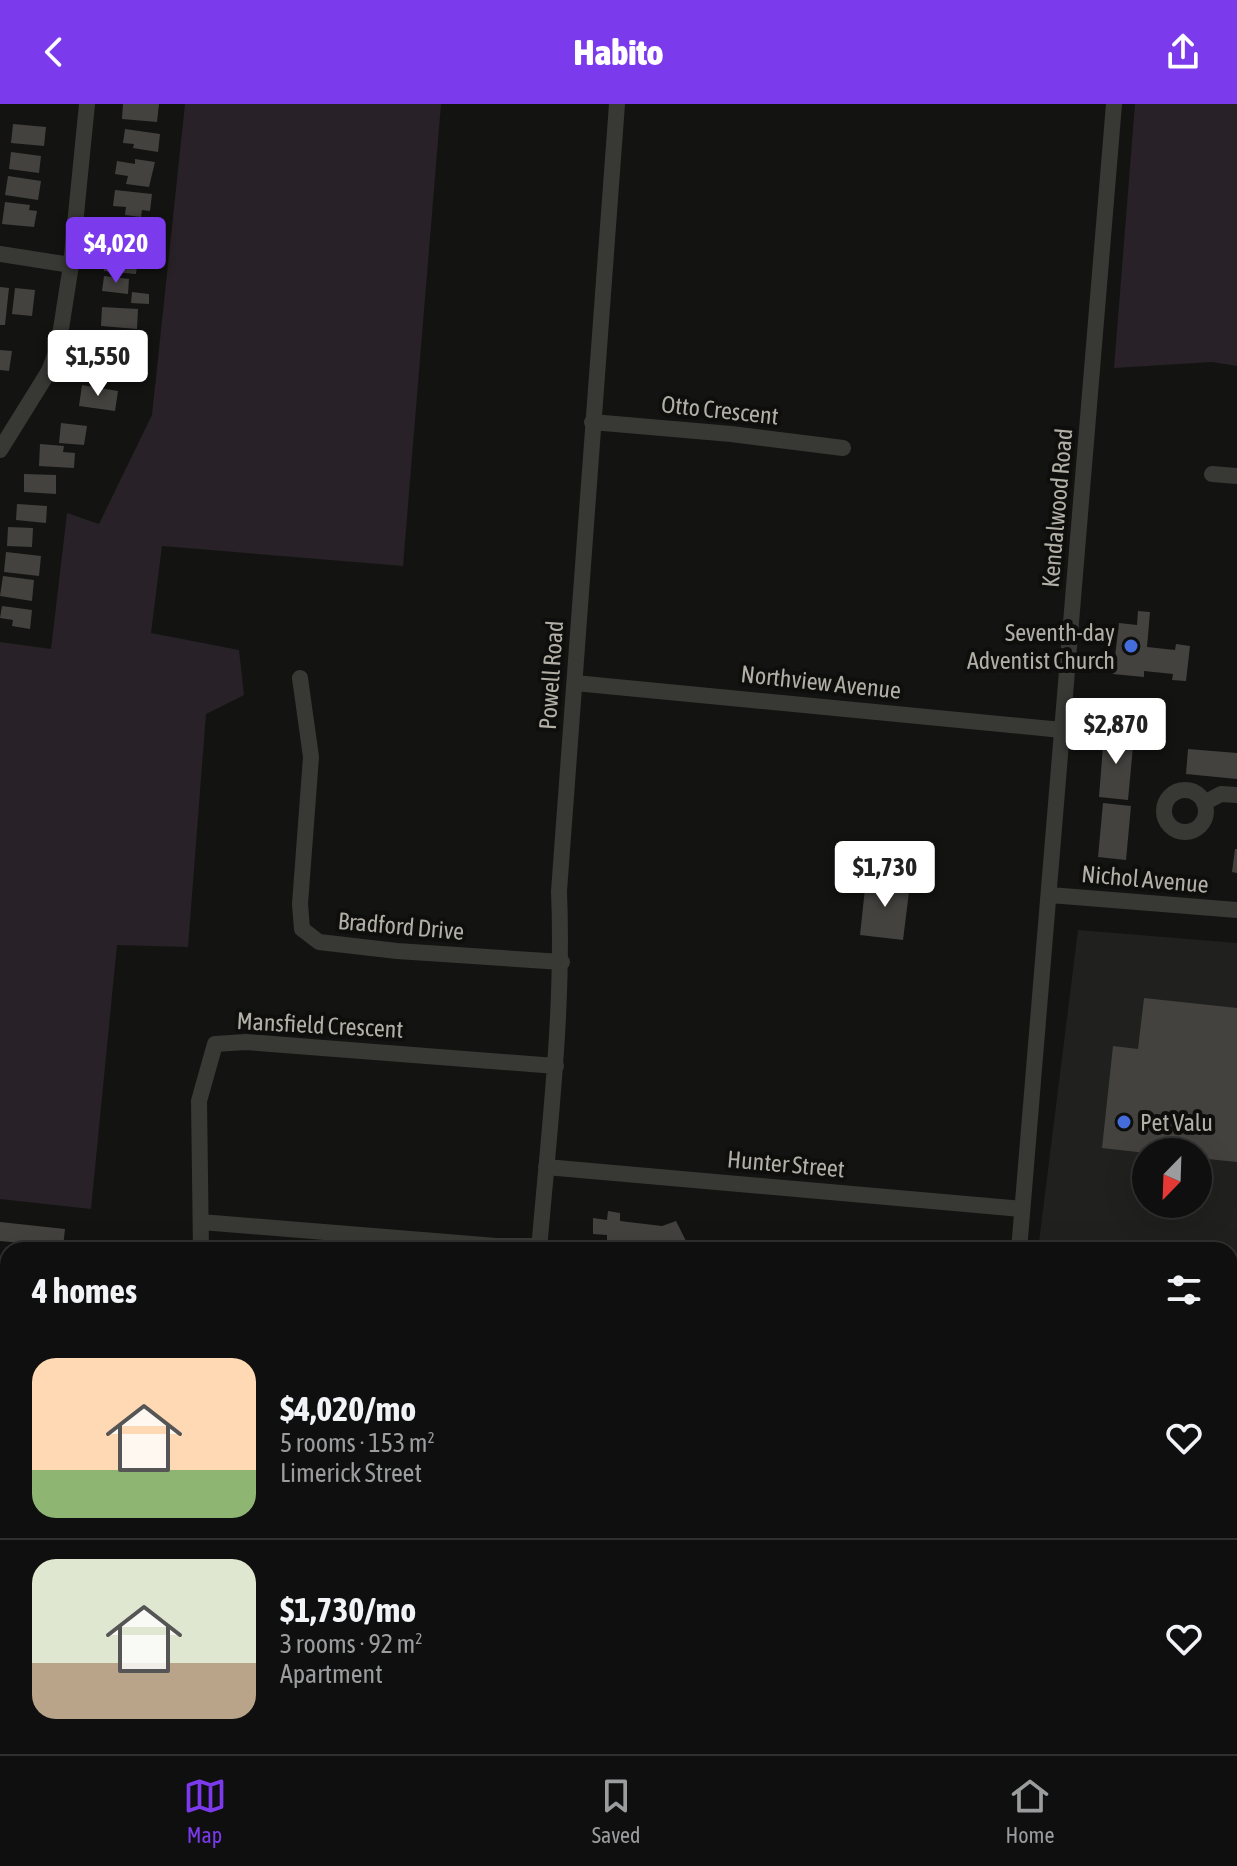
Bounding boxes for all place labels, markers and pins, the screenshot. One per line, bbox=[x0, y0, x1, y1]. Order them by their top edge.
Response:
pin: $4,020 bbox=[51, 217, 181, 285]
pin: $1,550 bbox=[33, 330, 163, 398]
place label: Seventh-day Adventist Church bbox=[967, 619, 1115, 674]
marker: Seventh-day Adventist Church bbox=[1122, 637, 1140, 655]
pin: $2,870 bbox=[1051, 698, 1181, 766]
pin: $1,730 bbox=[820, 841, 950, 909]
place label: Pet Valu bbox=[1140, 1109, 1213, 1136]
marker: Pet Valu bbox=[1115, 1113, 1133, 1131]

